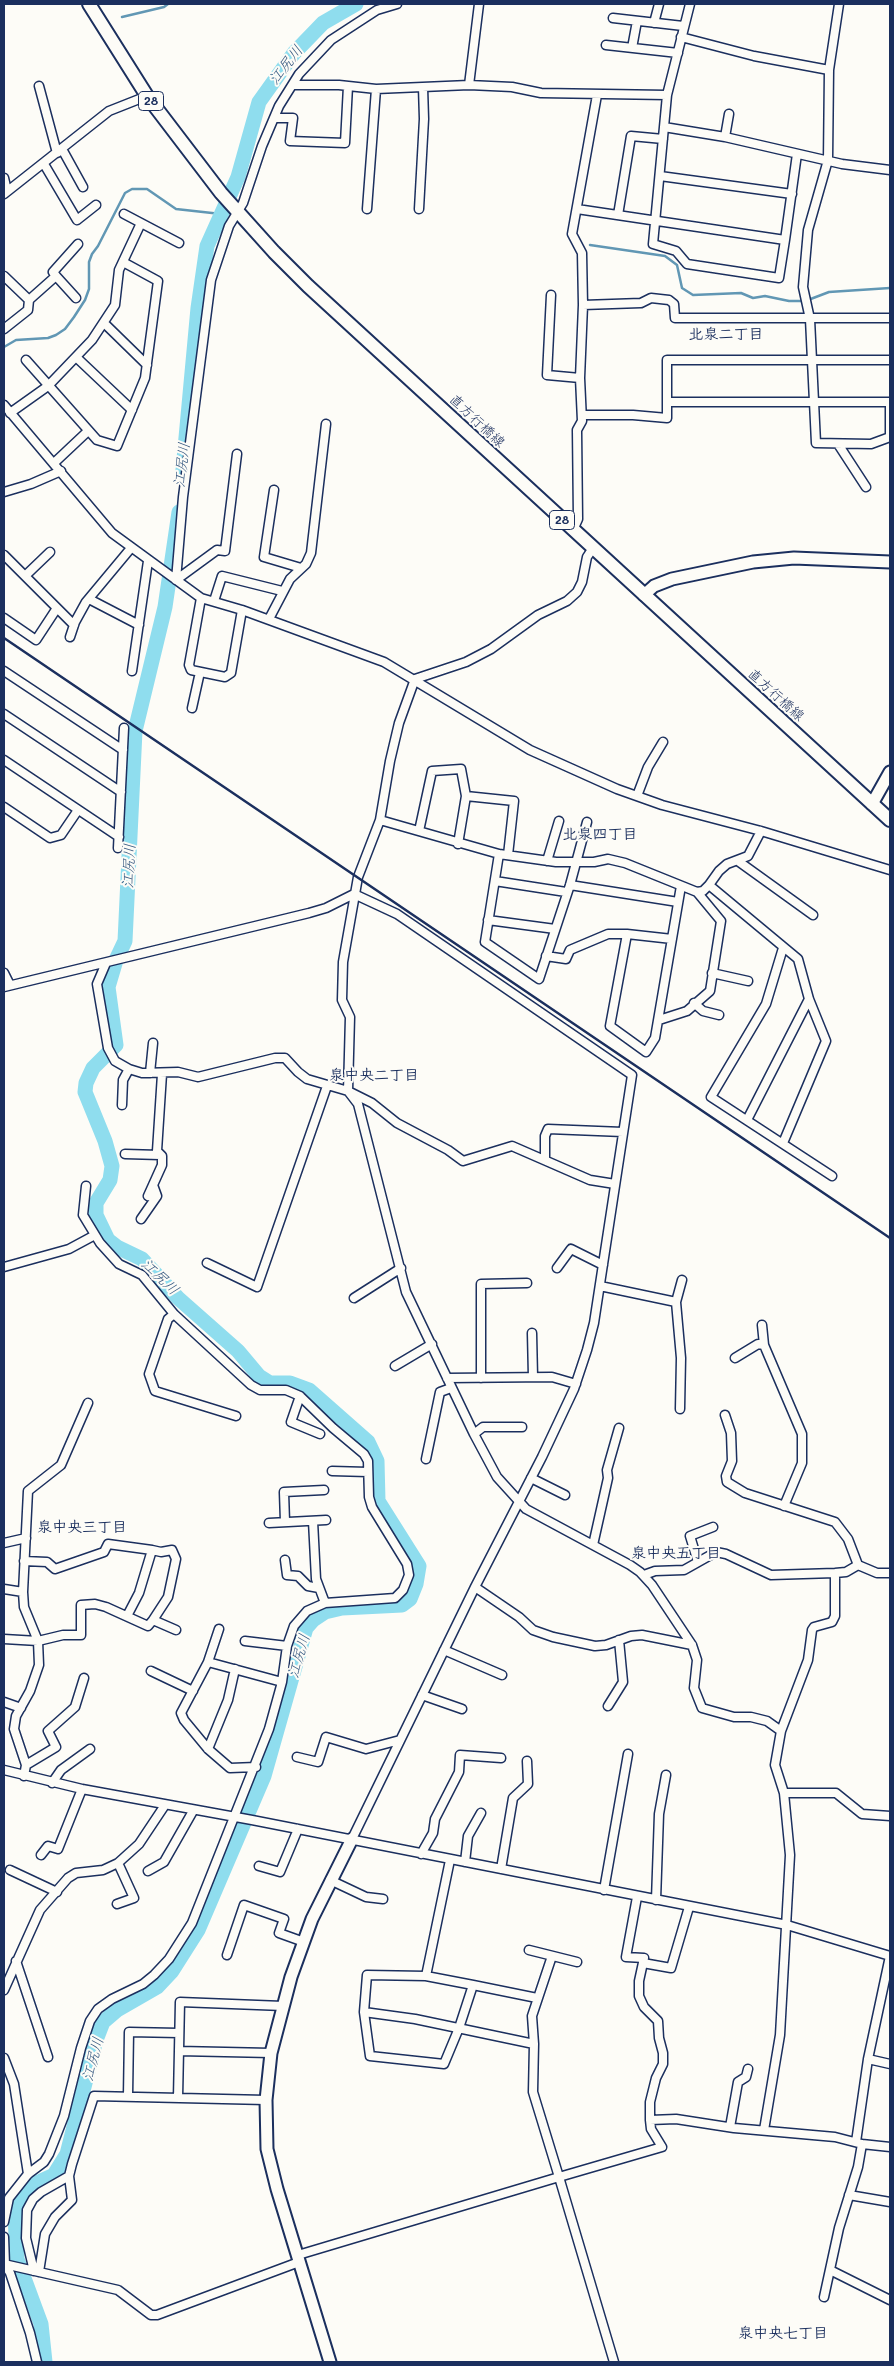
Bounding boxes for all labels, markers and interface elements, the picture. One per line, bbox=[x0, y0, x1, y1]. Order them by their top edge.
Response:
water label: 江尻川 bbox=[265, 42, 307, 88]
road number: 28 bbox=[138, 92, 164, 110]
district label: 北泉二丁目 bbox=[689, 325, 763, 343]
street label: 直方行橋線 bbox=[446, 391, 508, 451]
water label: 江尻川 bbox=[170, 442, 194, 488]
road number: 28 bbox=[550, 510, 574, 530]
street label: 直方行橋線 bbox=[744, 665, 808, 725]
district label: 北泉四丁目 bbox=[563, 825, 637, 843]
water label: 江尻川 bbox=[119, 843, 139, 889]
district label: 泉中央二丁目 bbox=[329, 1066, 419, 1084]
water label: 江尻川 bbox=[138, 1255, 182, 1299]
district label: 泉中央三丁目 bbox=[37, 1518, 127, 1536]
district label: 泉中央五丁目 bbox=[631, 1544, 721, 1562]
water label: 江尻川 bbox=[284, 1632, 314, 1680]
water label: 江尻川 bbox=[78, 2035, 108, 2083]
district label: 泉中央七丁目 bbox=[738, 2324, 828, 2342]

